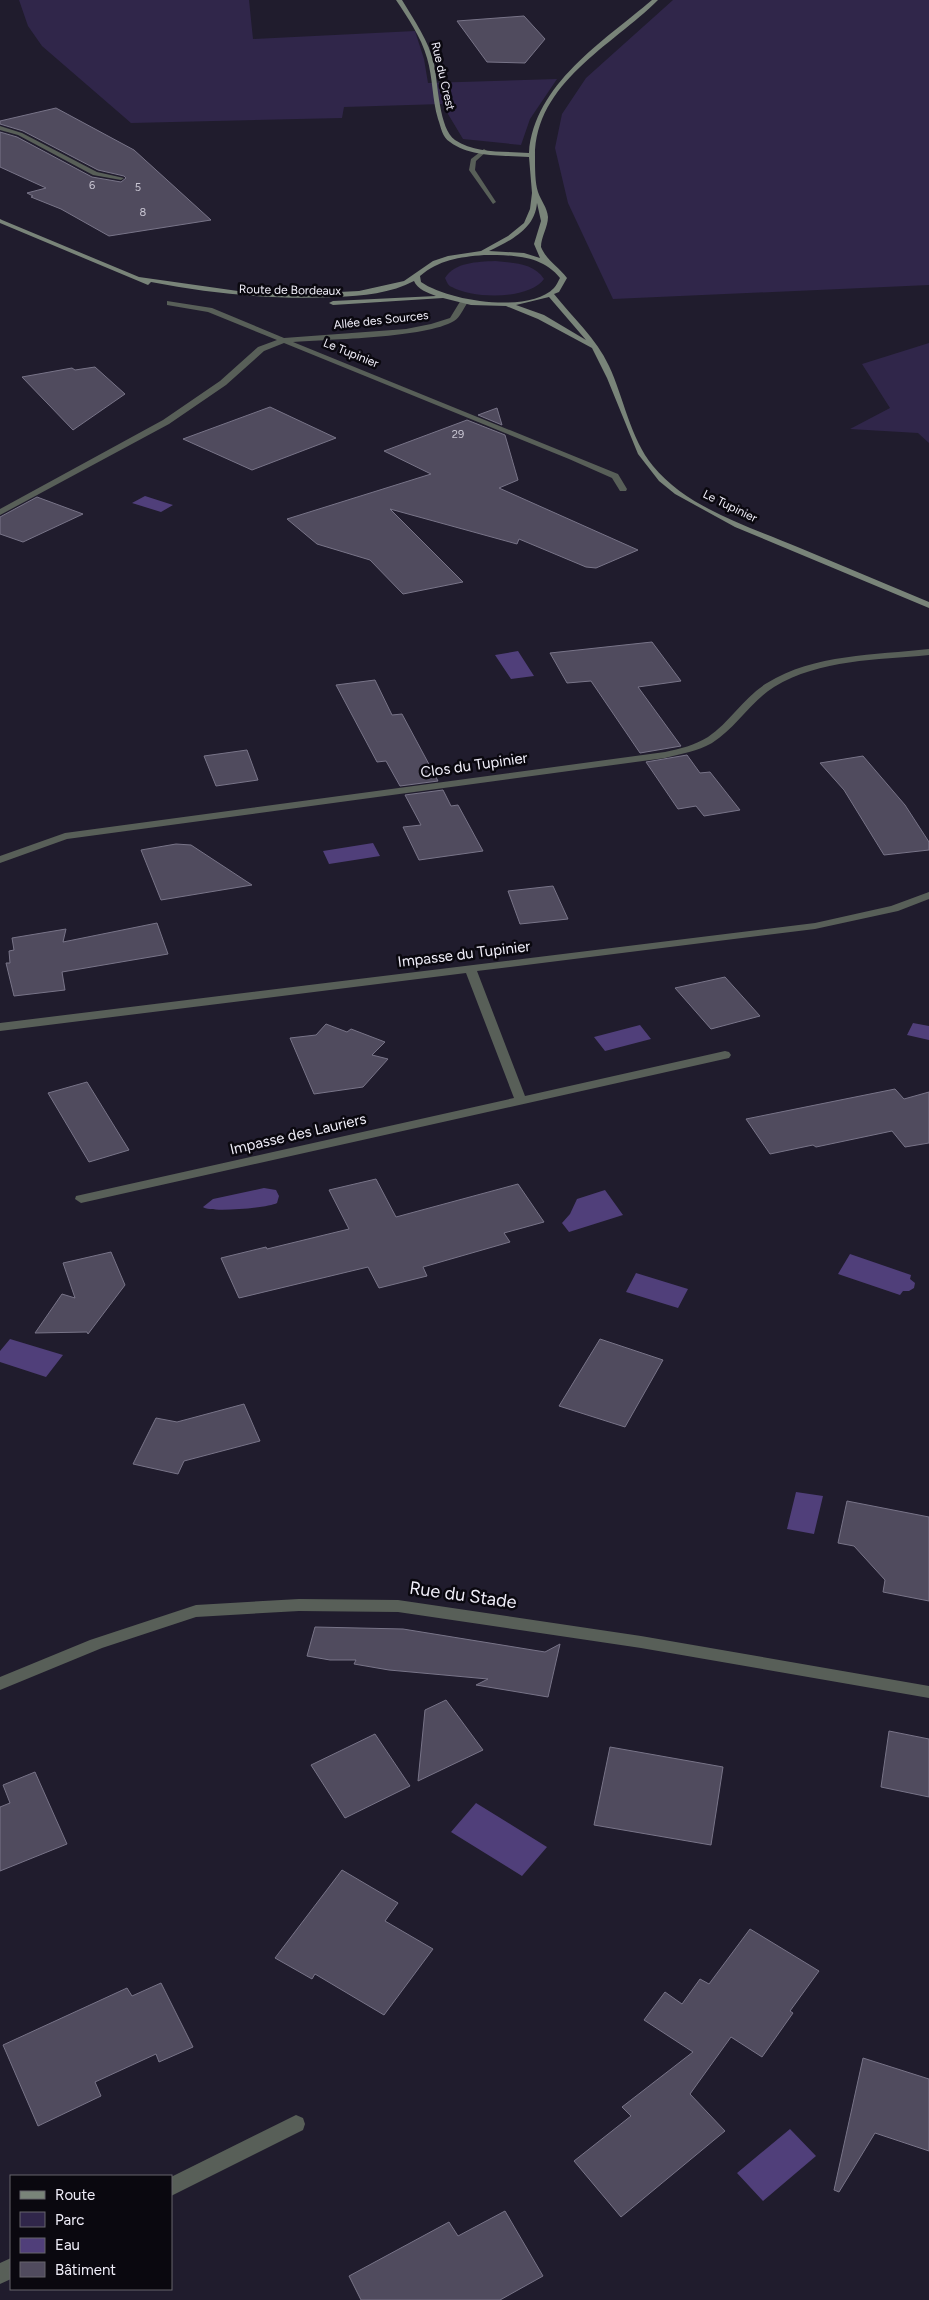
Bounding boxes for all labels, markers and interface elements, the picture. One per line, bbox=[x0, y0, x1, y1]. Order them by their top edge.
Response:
street label: Rue du Crest bbox=[428, 40, 458, 112]
house number: 6 bbox=[89, 179, 95, 192]
house number: 5 bbox=[135, 181, 141, 194]
house number: 8 bbox=[140, 206, 147, 219]
street label: Route de Bordeaux bbox=[239, 282, 342, 298]
street label: Allée des Sources bbox=[333, 308, 430, 332]
street label: Le Tupinier bbox=[321, 336, 381, 370]
house number: 29 bbox=[452, 428, 464, 441]
street label: Le Tupinier bbox=[701, 487, 759, 525]
street label: Clos du Tupinier bbox=[419, 749, 529, 781]
street label: Impasse du Tupinier bbox=[397, 937, 531, 971]
street label: Impasse des Lauriers bbox=[228, 1110, 368, 1158]
street label: Rue du Stade bbox=[408, 1577, 518, 1613]
legend bbox=[10, 2175, 172, 2290]
text: Route bbox=[55, 2186, 95, 2204]
text: Parc bbox=[55, 2211, 84, 2229]
text: Eau bbox=[55, 2236, 80, 2254]
text: Bâtiment bbox=[55, 2261, 116, 2279]

